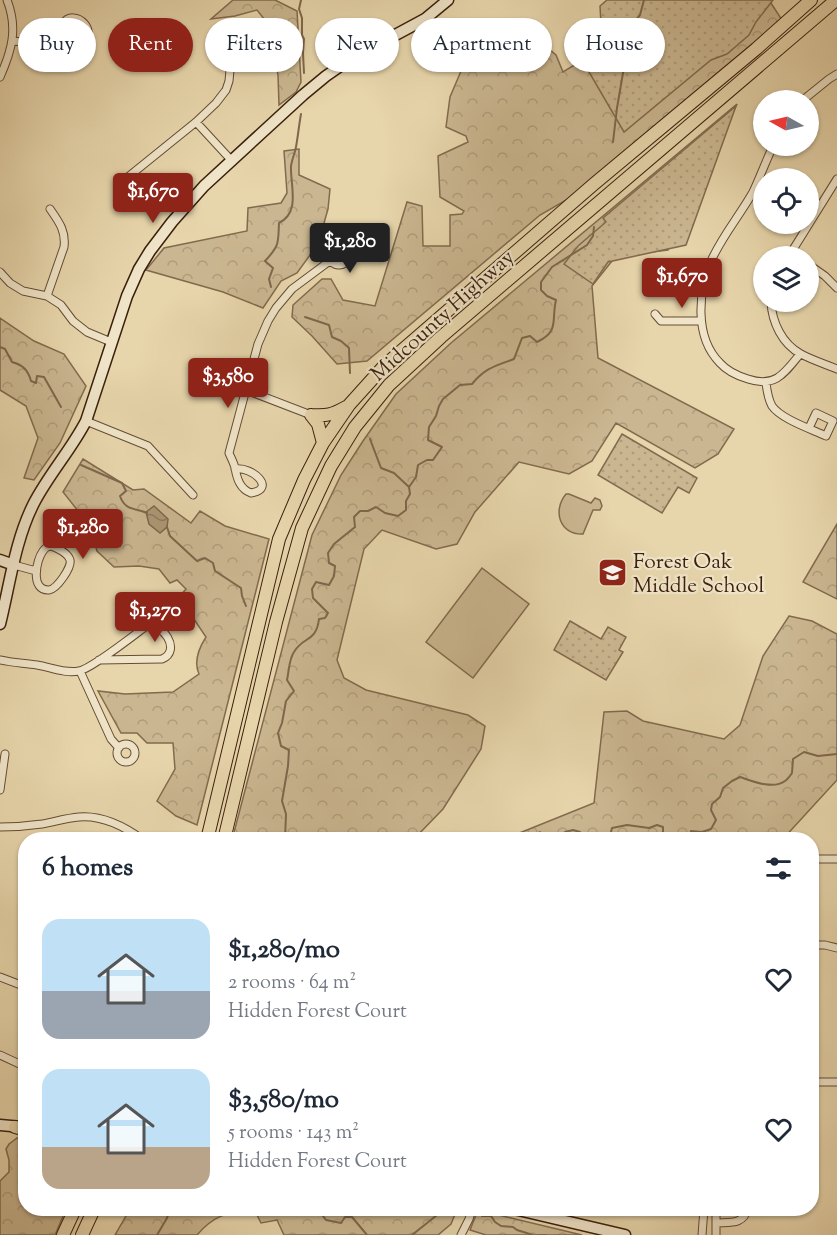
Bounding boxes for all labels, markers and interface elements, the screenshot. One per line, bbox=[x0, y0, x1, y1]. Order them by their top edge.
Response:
chip: Buy bbox=[18, 18, 96, 72]
chip: Rent bbox=[108, 18, 193, 72]
chip: Filters bbox=[205, 18, 303, 72]
chip: New bbox=[315, 18, 399, 72]
chip: Apartment bbox=[411, 18, 552, 72]
chip: House bbox=[564, 18, 665, 72]
north arrow bbox=[753, 90, 819, 156]
map controls bbox=[753, 90, 819, 312]
button: locate bbox=[753, 168, 819, 234]
pin: $1,670 bbox=[104, 173, 202, 224]
text: $1,670 bbox=[127, 178, 179, 207]
pin: $1,280 bbox=[301, 223, 399, 274]
text: $1,280 bbox=[324, 228, 376, 257]
street label: Midcounty Highway bbox=[365, 243, 522, 389]
button: layers bbox=[753, 246, 819, 312]
pin: $1,670 bbox=[633, 258, 731, 309]
text: $1,670 bbox=[656, 263, 708, 292]
pin: $3,580 bbox=[179, 358, 277, 409]
text: $3,580 bbox=[202, 363, 254, 392]
pin: $1,280 bbox=[34, 509, 132, 560]
text: $1,280 bbox=[57, 514, 109, 543]
place label: Forest Oak Middle School bbox=[633, 548, 764, 602]
school or university icon: Forest Oak Middle School bbox=[596, 557, 628, 589]
pin: $1,270 bbox=[106, 592, 204, 643]
text: $1,270 bbox=[129, 597, 181, 626]
text: 6 homes bbox=[42, 850, 133, 887]
icon: filters bbox=[762, 852, 795, 885]
text: $1,280/mo bbox=[228, 932, 340, 969]
icon: home bbox=[90, 943, 162, 1015]
icon: heart bbox=[762, 963, 795, 996]
text: 2 rooms · 64 m² bbox=[228, 969, 356, 998]
text: Hidden Forest Court bbox=[228, 998, 407, 1027]
text: $3,580/mo bbox=[228, 1082, 339, 1119]
icon: home bbox=[90, 1093, 162, 1165]
icon: heart bbox=[762, 1113, 795, 1146]
text: 5 rooms · 143 m² bbox=[228, 1119, 359, 1148]
text: Hidden Forest Court bbox=[228, 1148, 407, 1177]

